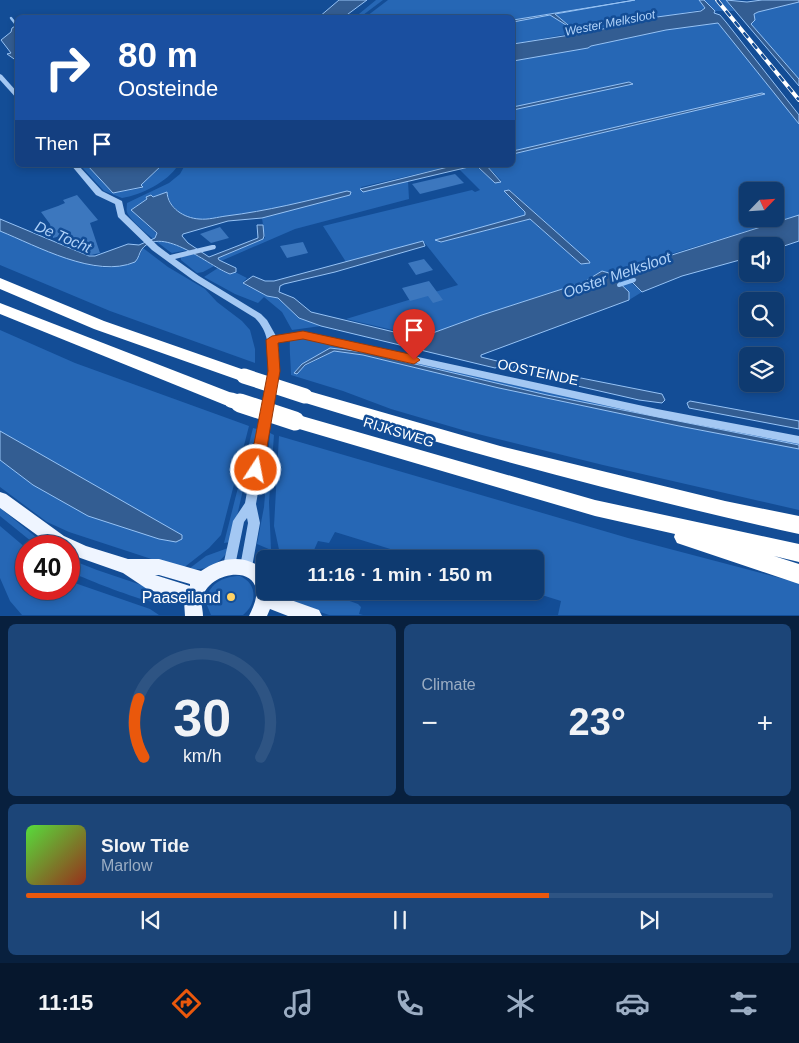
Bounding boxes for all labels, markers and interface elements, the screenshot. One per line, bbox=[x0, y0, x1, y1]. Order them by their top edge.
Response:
water label: Wester Melksloot bbox=[564, 7, 657, 39]
icon: right bbox=[35, 35, 100, 100]
text: 80 m bbox=[118, 35, 198, 74]
text: Oosteinde bbox=[118, 76, 218, 101]
icon: arrive bbox=[88, 130, 116, 158]
text: Then bbox=[35, 133, 78, 154]
north arrow bbox=[739, 182, 784, 228]
map controls bbox=[739, 182, 784, 392]
water label: De Tocht bbox=[32, 217, 95, 256]
button: sound bbox=[739, 237, 784, 282]
water label: Ooster Melksloot bbox=[561, 248, 674, 301]
button: search bbox=[739, 292, 784, 337]
pin bbox=[393, 309, 435, 360]
icon: arrive bbox=[400, 316, 428, 344]
button: layers bbox=[739, 347, 784, 392]
street label: OOSTEINDE bbox=[496, 356, 580, 388]
street label: RIJKSWEG bbox=[362, 414, 436, 450]
position arrow bbox=[229, 443, 281, 495]
speed limit sign: 40 bbox=[15, 535, 80, 600]
text: 11:16 · 1 min · 150 m bbox=[308, 564, 492, 585]
place label: Paaseiland bbox=[142, 589, 221, 606]
marker: Paaseiland bbox=[225, 591, 237, 603]
text: Climate bbox=[422, 676, 476, 693]
text: 30 bbox=[173, 689, 231, 747]
text: 23° bbox=[569, 701, 626, 743]
text: − bbox=[422, 707, 438, 738]
text: + bbox=[757, 707, 773, 738]
text: km/h bbox=[182, 746, 221, 766]
text: Slow Tide bbox=[101, 835, 189, 856]
text: Marlow bbox=[101, 857, 153, 874]
icon: previous bbox=[137, 906, 165, 934]
icon: pause bbox=[386, 906, 414, 934]
icon: next bbox=[635, 906, 663, 934]
icon: directions bbox=[169, 986, 204, 1021]
icon: music bbox=[281, 986, 316, 1021]
icon: phone bbox=[392, 986, 427, 1021]
icon: climate bbox=[503, 986, 538, 1021]
icon: car bbox=[615, 986, 650, 1021]
icon: filters bbox=[726, 986, 761, 1021]
text: 11:15 bbox=[38, 990, 93, 1015]

